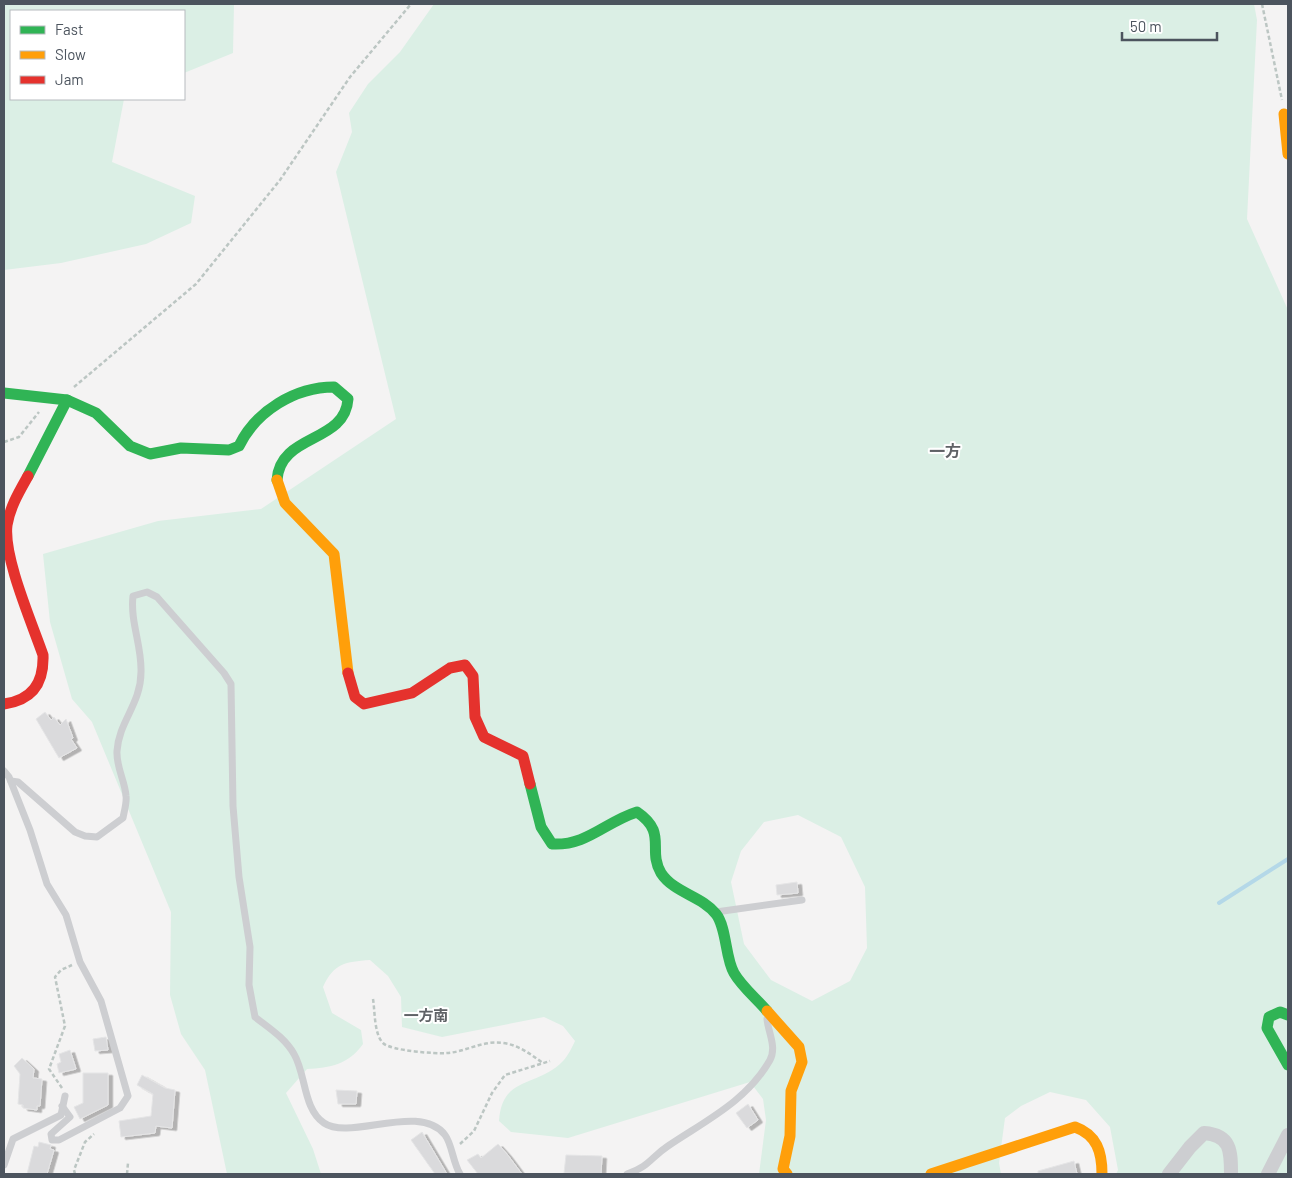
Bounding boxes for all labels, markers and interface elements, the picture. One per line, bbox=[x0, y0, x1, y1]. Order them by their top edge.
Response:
legend bbox=[10, 10, 185, 100]
scale bar bbox=[1122, 10, 1217, 42]
text: 50 m bbox=[1130, 17, 1162, 35]
text: Fast bbox=[55, 20, 83, 38]
text: Slow bbox=[55, 45, 86, 63]
text: Jam bbox=[55, 70, 84, 88]
district label: 一方 bbox=[929, 441, 961, 460]
district label: 一方南 bbox=[403, 1006, 449, 1024]

